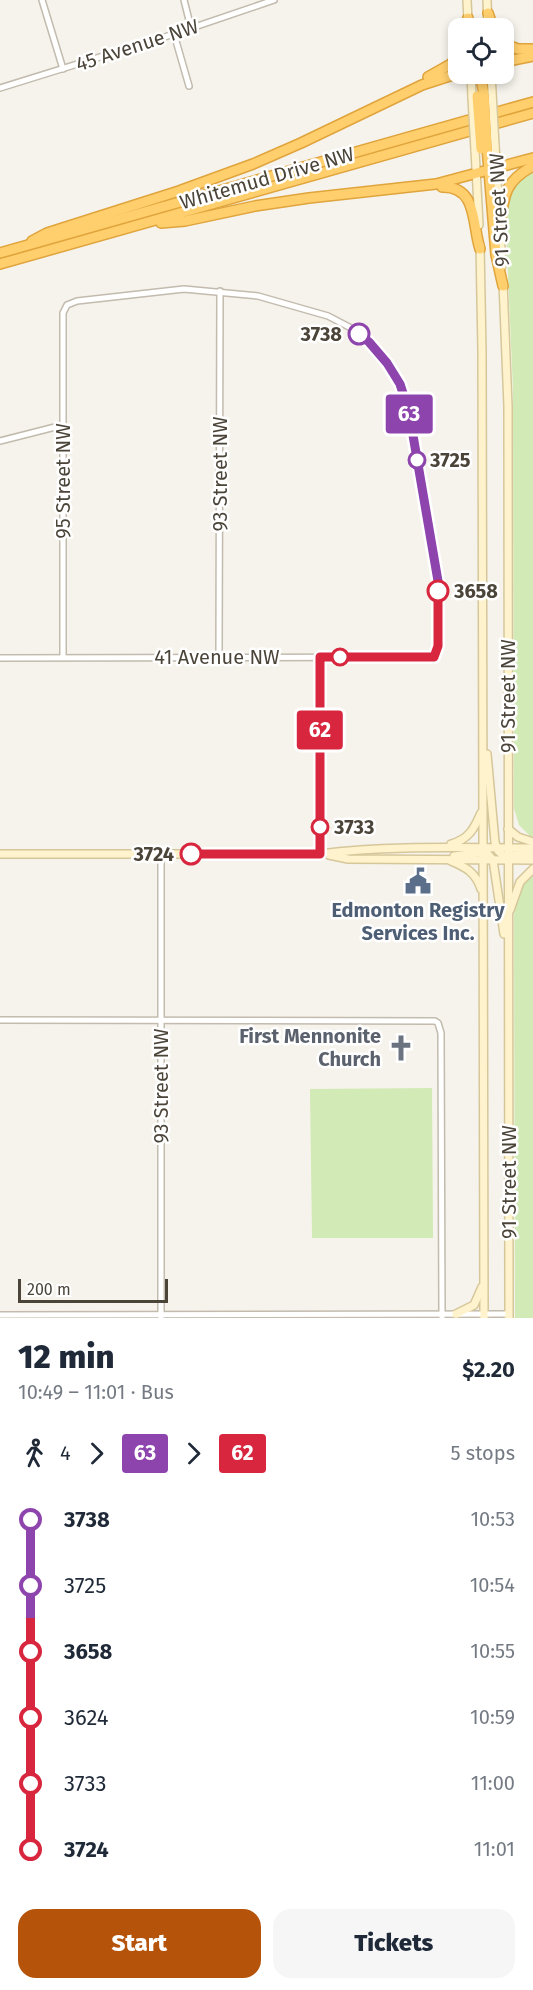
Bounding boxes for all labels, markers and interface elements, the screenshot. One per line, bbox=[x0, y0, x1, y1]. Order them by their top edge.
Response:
street label: 45 Avenue NW bbox=[73, 14, 202, 76]
map controls bbox=[448, 18, 514, 84]
button: locate bbox=[448, 18, 514, 84]
street label: Whitemud Drive NW bbox=[177, 142, 357, 214]
street label: 91 Street NW bbox=[484, 152, 514, 267]
place label: 3738 bbox=[299, 322, 342, 346]
marker: 3738 bbox=[348, 323, 370, 345]
line badge: 63 bbox=[382, 394, 436, 434]
text: 63 bbox=[398, 401, 420, 427]
street label: 93 Street NW bbox=[208, 416, 232, 532]
street label: 95 Street NW bbox=[51, 423, 75, 539]
place label: 3725 bbox=[429, 448, 471, 472]
marker: 3725 bbox=[408, 451, 426, 469]
place label: 3658 bbox=[453, 579, 498, 603]
marker: 3658 bbox=[427, 580, 449, 602]
street label: 91 Street NW bbox=[496, 639, 520, 753]
street label: 41 Avenue NW bbox=[154, 645, 280, 669]
unlabelled marker bbox=[331, 648, 349, 666]
line badge: 62 bbox=[293, 710, 347, 750]
text: 62 bbox=[309, 717, 331, 743]
place label: 3733 bbox=[333, 815, 374, 839]
marker: 3733 bbox=[311, 818, 329, 836]
place label: 3724 bbox=[132, 842, 174, 866]
marker: 3724 bbox=[180, 843, 202, 865]
public building icon: Edmonton Registry Services Inc. bbox=[403, 866, 433, 896]
place label: Edmonton Registry Services Inc. bbox=[331, 898, 505, 945]
place label: First Mennonite Church bbox=[239, 1024, 381, 1071]
street label: 93 Street NW bbox=[149, 1028, 173, 1144]
church icon: First Mennonite Church bbox=[386, 1033, 416, 1063]
street label: 91 Street NW bbox=[497, 1125, 521, 1239]
scale bar bbox=[18, 1276, 168, 1304]
text: 200 m bbox=[27, 1280, 71, 1299]
text: 12 min bbox=[18, 1337, 114, 1377]
text: $2.20 bbox=[462, 1356, 515, 1383]
text: 10:49 – 11:01 · Bus bbox=[18, 1380, 174, 1404]
icon: walk bbox=[18, 1437, 51, 1470]
icon: forward bbox=[80, 1437, 113, 1470]
icon: forward bbox=[177, 1437, 210, 1470]
text: 63 bbox=[134, 1440, 156, 1466]
text: 62 bbox=[231, 1440, 254, 1466]
text: 4 bbox=[60, 1441, 71, 1465]
text: 5 stops bbox=[451, 1441, 515, 1465]
text: 3738 bbox=[64, 1506, 110, 1533]
text: 10:53 bbox=[470, 1507, 515, 1531]
text: 3725 bbox=[64, 1572, 106, 1599]
text: 10:54 bbox=[470, 1573, 515, 1597]
text: 3658 bbox=[64, 1638, 112, 1665]
text: 10:55 bbox=[470, 1639, 515, 1663]
text: 3624 bbox=[64, 1704, 108, 1731]
text: 10:59 bbox=[470, 1705, 515, 1729]
text: 3733 bbox=[64, 1770, 106, 1797]
text: 11:00 bbox=[471, 1771, 515, 1795]
text: 3724 bbox=[64, 1836, 109, 1863]
text: 11:01 bbox=[474, 1837, 515, 1861]
button: Start bbox=[18, 1909, 261, 1978]
button: Tickets bbox=[273, 1909, 515, 1978]

